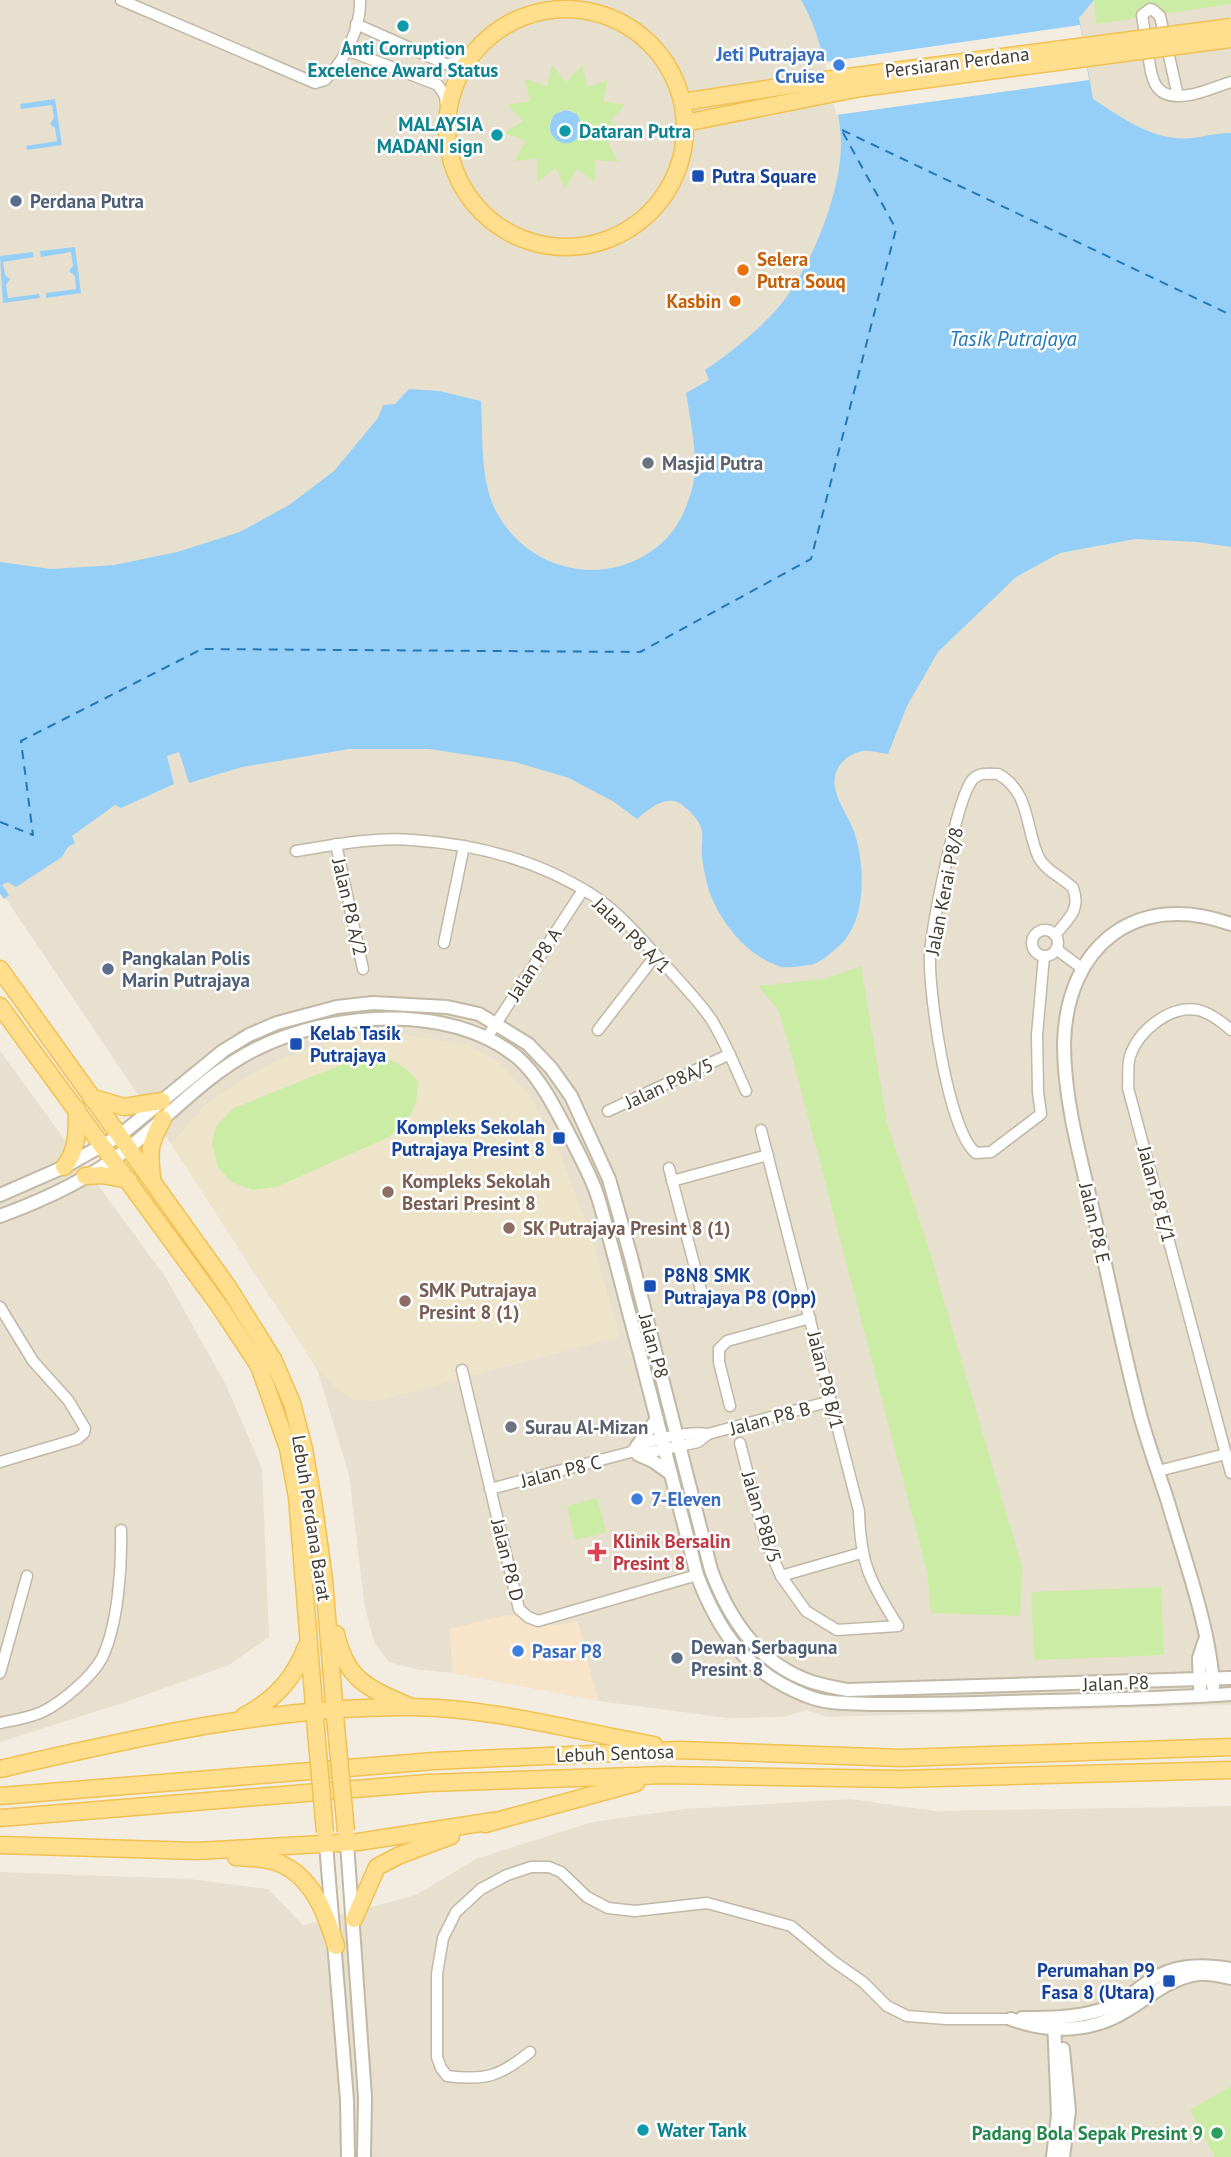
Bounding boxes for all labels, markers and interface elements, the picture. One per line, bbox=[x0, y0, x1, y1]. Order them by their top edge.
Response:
marker: Anti Corruption Excelence Award Status bbox=[395, 18, 411, 34]
place label: Anti Corruption Excelence Award Status bbox=[308, 36, 498, 82]
street label: Persiaran Perdana bbox=[883, 41, 1031, 83]
place label: Jeti Putrajaya Cruise bbox=[715, 42, 825, 88]
marker: Jeti Putrajaya Cruise bbox=[831, 57, 847, 73]
place label: MALAYSIA MADANI sign bbox=[377, 112, 483, 158]
place label: Dataran Putra bbox=[579, 119, 691, 143]
marker: Dataran Putra bbox=[557, 123, 573, 139]
marker: MALAYSIA MADANI sign bbox=[489, 127, 505, 143]
place label: Putra Square bbox=[712, 164, 816, 188]
marker: Putra Square bbox=[690, 168, 706, 184]
place label: Perdana Putra bbox=[30, 189, 144, 213]
marker: Perdana Putra bbox=[8, 193, 24, 209]
place label: Selera Putra Souq bbox=[757, 247, 846, 293]
marker: Selera Putra Souq bbox=[735, 262, 751, 278]
place label: Kasbin bbox=[667, 289, 721, 313]
marker: Kasbin bbox=[727, 293, 743, 309]
water label: Tasik Putrajaya bbox=[949, 325, 1078, 352]
place label: Masjid Putra bbox=[662, 451, 763, 475]
marker: Masjid Putra bbox=[640, 455, 656, 471]
street label: Jalan Kerai P8/8 bbox=[920, 825, 968, 958]
street label: Jalan P8 A/2 bbox=[327, 855, 373, 958]
street label: Jalan P8 A/1 bbox=[587, 891, 676, 978]
street label: Jalan P8 A bbox=[501, 923, 566, 1006]
place label: Pangkalan Polis Marin Putrajaya bbox=[122, 946, 250, 992]
marker: Pangkalan Polis Marin Putrajaya bbox=[100, 961, 116, 977]
place label: Kelab Tasik Putrajaya bbox=[310, 1021, 401, 1067]
marker: Kelab Tasik Putrajaya bbox=[288, 1036, 304, 1052]
street label: Jalan P8A/5 bbox=[620, 1052, 717, 1114]
place label: Kompleks Sekolah Putrajaya Presint 8 bbox=[392, 1115, 545, 1161]
marker: Kompleks Sekolah Putrajaya Presint 8 bbox=[551, 1130, 567, 1146]
street label: Jalan P8 E/1 bbox=[1132, 1142, 1181, 1245]
place label: Kompleks Sekolah Bestari Presint 8 bbox=[402, 1169, 550, 1215]
street label: Jalan P8 E bbox=[1074, 1180, 1116, 1265]
marker: Kompleks Sekolah Bestari Presint 8 bbox=[380, 1184, 396, 1200]
place label: SK Putrajaya Presint 8 (1) bbox=[523, 1216, 731, 1240]
marker: SK Putrajaya Presint 8 (1) bbox=[501, 1220, 517, 1236]
place label: P8N8 SMK Putrajaya P8 (Opp) bbox=[664, 1263, 817, 1309]
place label: SMK Putrajaya Presint 8 (1) bbox=[419, 1278, 537, 1324]
marker: P8N8 SMK Putrajaya P8 (Opp) bbox=[642, 1278, 658, 1294]
marker: SMK Putrajaya Presint 8 (1) bbox=[397, 1293, 413, 1309]
street label: Jalan P8 bbox=[634, 1310, 674, 1381]
street label: Jalan P8 B/1 bbox=[802, 1328, 850, 1431]
street label: Jalan P8 B bbox=[726, 1396, 813, 1441]
place label: Surau Al-Mizan bbox=[525, 1415, 648, 1439]
marker: Surau Al-Mizan bbox=[503, 1419, 519, 1435]
street label: Lebuh Perdana Barat bbox=[287, 1433, 337, 1603]
street label: Jalan P8 C bbox=[517, 1449, 604, 1493]
street label: Jalan P8B/5 bbox=[736, 1467, 787, 1566]
place label: 7-Eleven bbox=[651, 1487, 721, 1511]
marker: 7-Eleven bbox=[629, 1491, 645, 1507]
street label: Jalan P8 D bbox=[486, 1515, 530, 1604]
place label: Klinik Bersalin Presint 8 bbox=[613, 1529, 731, 1575]
marker: Klinik Bersalin Presint 8 bbox=[587, 1542, 607, 1562]
place label: Dewan Serbaguna Presint 8 bbox=[691, 1635, 837, 1681]
place label: Pasar P8 bbox=[532, 1639, 602, 1663]
marker: Pasar P8 bbox=[510, 1643, 526, 1659]
marker: Dewan Serbaguna Presint 8 bbox=[669, 1650, 685, 1666]
street label: Jalan P8 bbox=[1081, 1670, 1150, 1696]
street label: Lebuh Sentosa bbox=[555, 1739, 675, 1767]
place label: Perumahan P9 Fasa 8 (Utara) bbox=[1037, 1958, 1155, 2004]
marker: Perumahan P9 Fasa 8 (Utara) bbox=[1161, 1973, 1177, 1989]
place label: Water Tank bbox=[657, 2118, 747, 2142]
place label: Padang Bola Sepak Presint 9 bbox=[972, 2121, 1203, 2145]
marker: Water Tank bbox=[635, 2122, 651, 2138]
marker: Padang Bola Sepak Presint 9 bbox=[1209, 2125, 1225, 2141]

